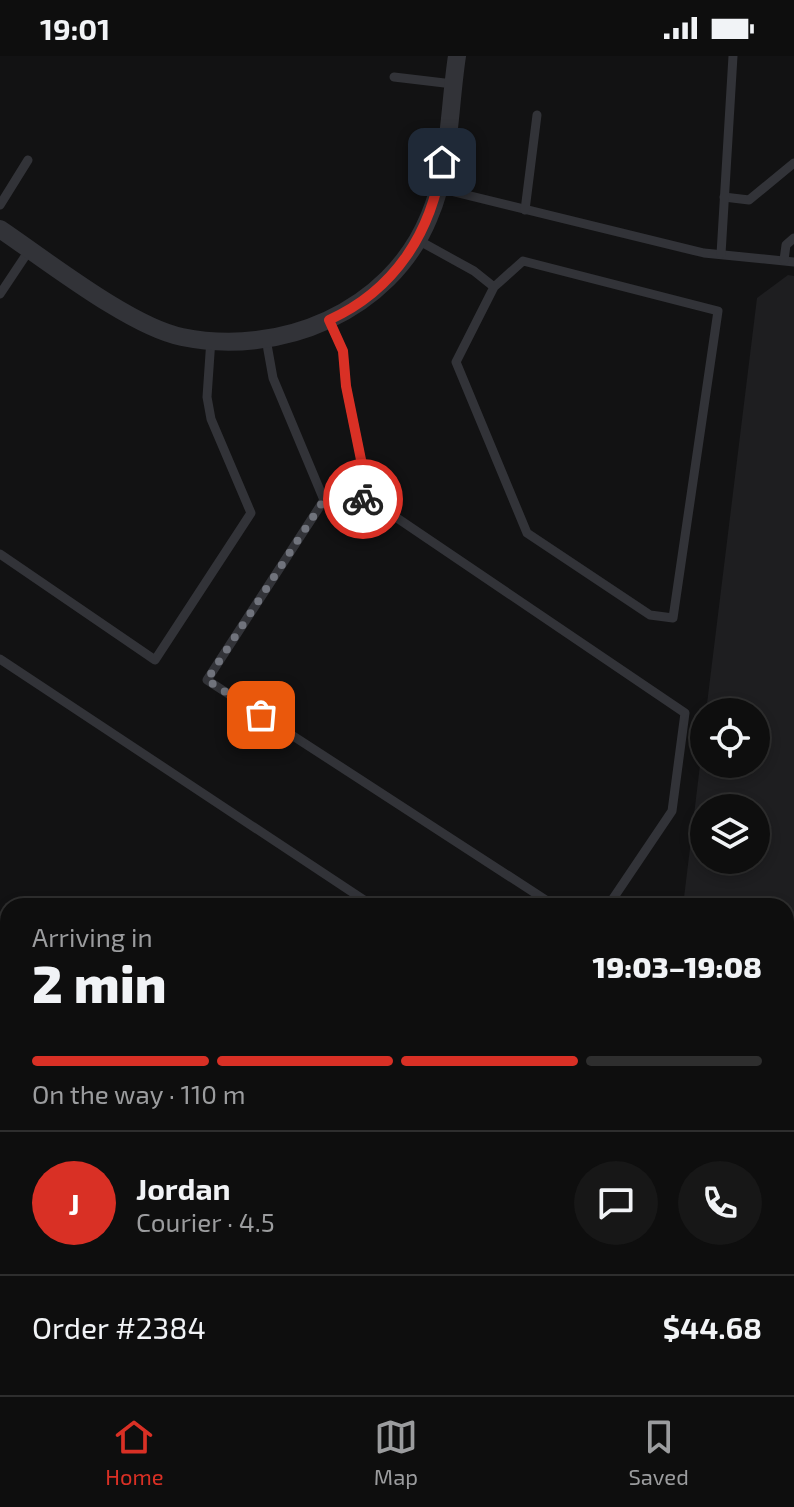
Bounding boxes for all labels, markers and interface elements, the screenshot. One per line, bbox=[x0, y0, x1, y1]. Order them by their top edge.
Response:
text: 19:01 bbox=[40, 10, 110, 46]
pin bbox=[408, 128, 476, 196]
icon: home bbox=[420, 140, 464, 184]
courier bbox=[323, 459, 403, 539]
icon: bike bbox=[341, 477, 385, 521]
pin bbox=[227, 681, 295, 749]
icon: bag bbox=[239, 693, 283, 737]
map controls bbox=[690, 698, 770, 874]
button: locate bbox=[690, 698, 770, 778]
button: layers bbox=[690, 794, 770, 874]
text: Arriving in bbox=[32, 921, 153, 952]
text: 19:03–19:08 bbox=[593, 948, 762, 984]
text: 2 min bbox=[32, 951, 167, 1013]
text: On the way · 110 m bbox=[32, 1078, 246, 1109]
button: chat bbox=[574, 1161, 658, 1245]
button: phone bbox=[678, 1161, 762, 1245]
text: Jordan bbox=[136, 1170, 231, 1206]
text: J bbox=[68, 1185, 80, 1221]
text: Courier · 4.5 bbox=[136, 1206, 275, 1237]
text: Order #2384 bbox=[32, 1309, 206, 1345]
text: $44.68 bbox=[663, 1309, 762, 1345]
tab: Home bbox=[105, 1415, 163, 1489]
tab: Map bbox=[374, 1415, 418, 1489]
tab: Saved bbox=[628, 1415, 689, 1489]

